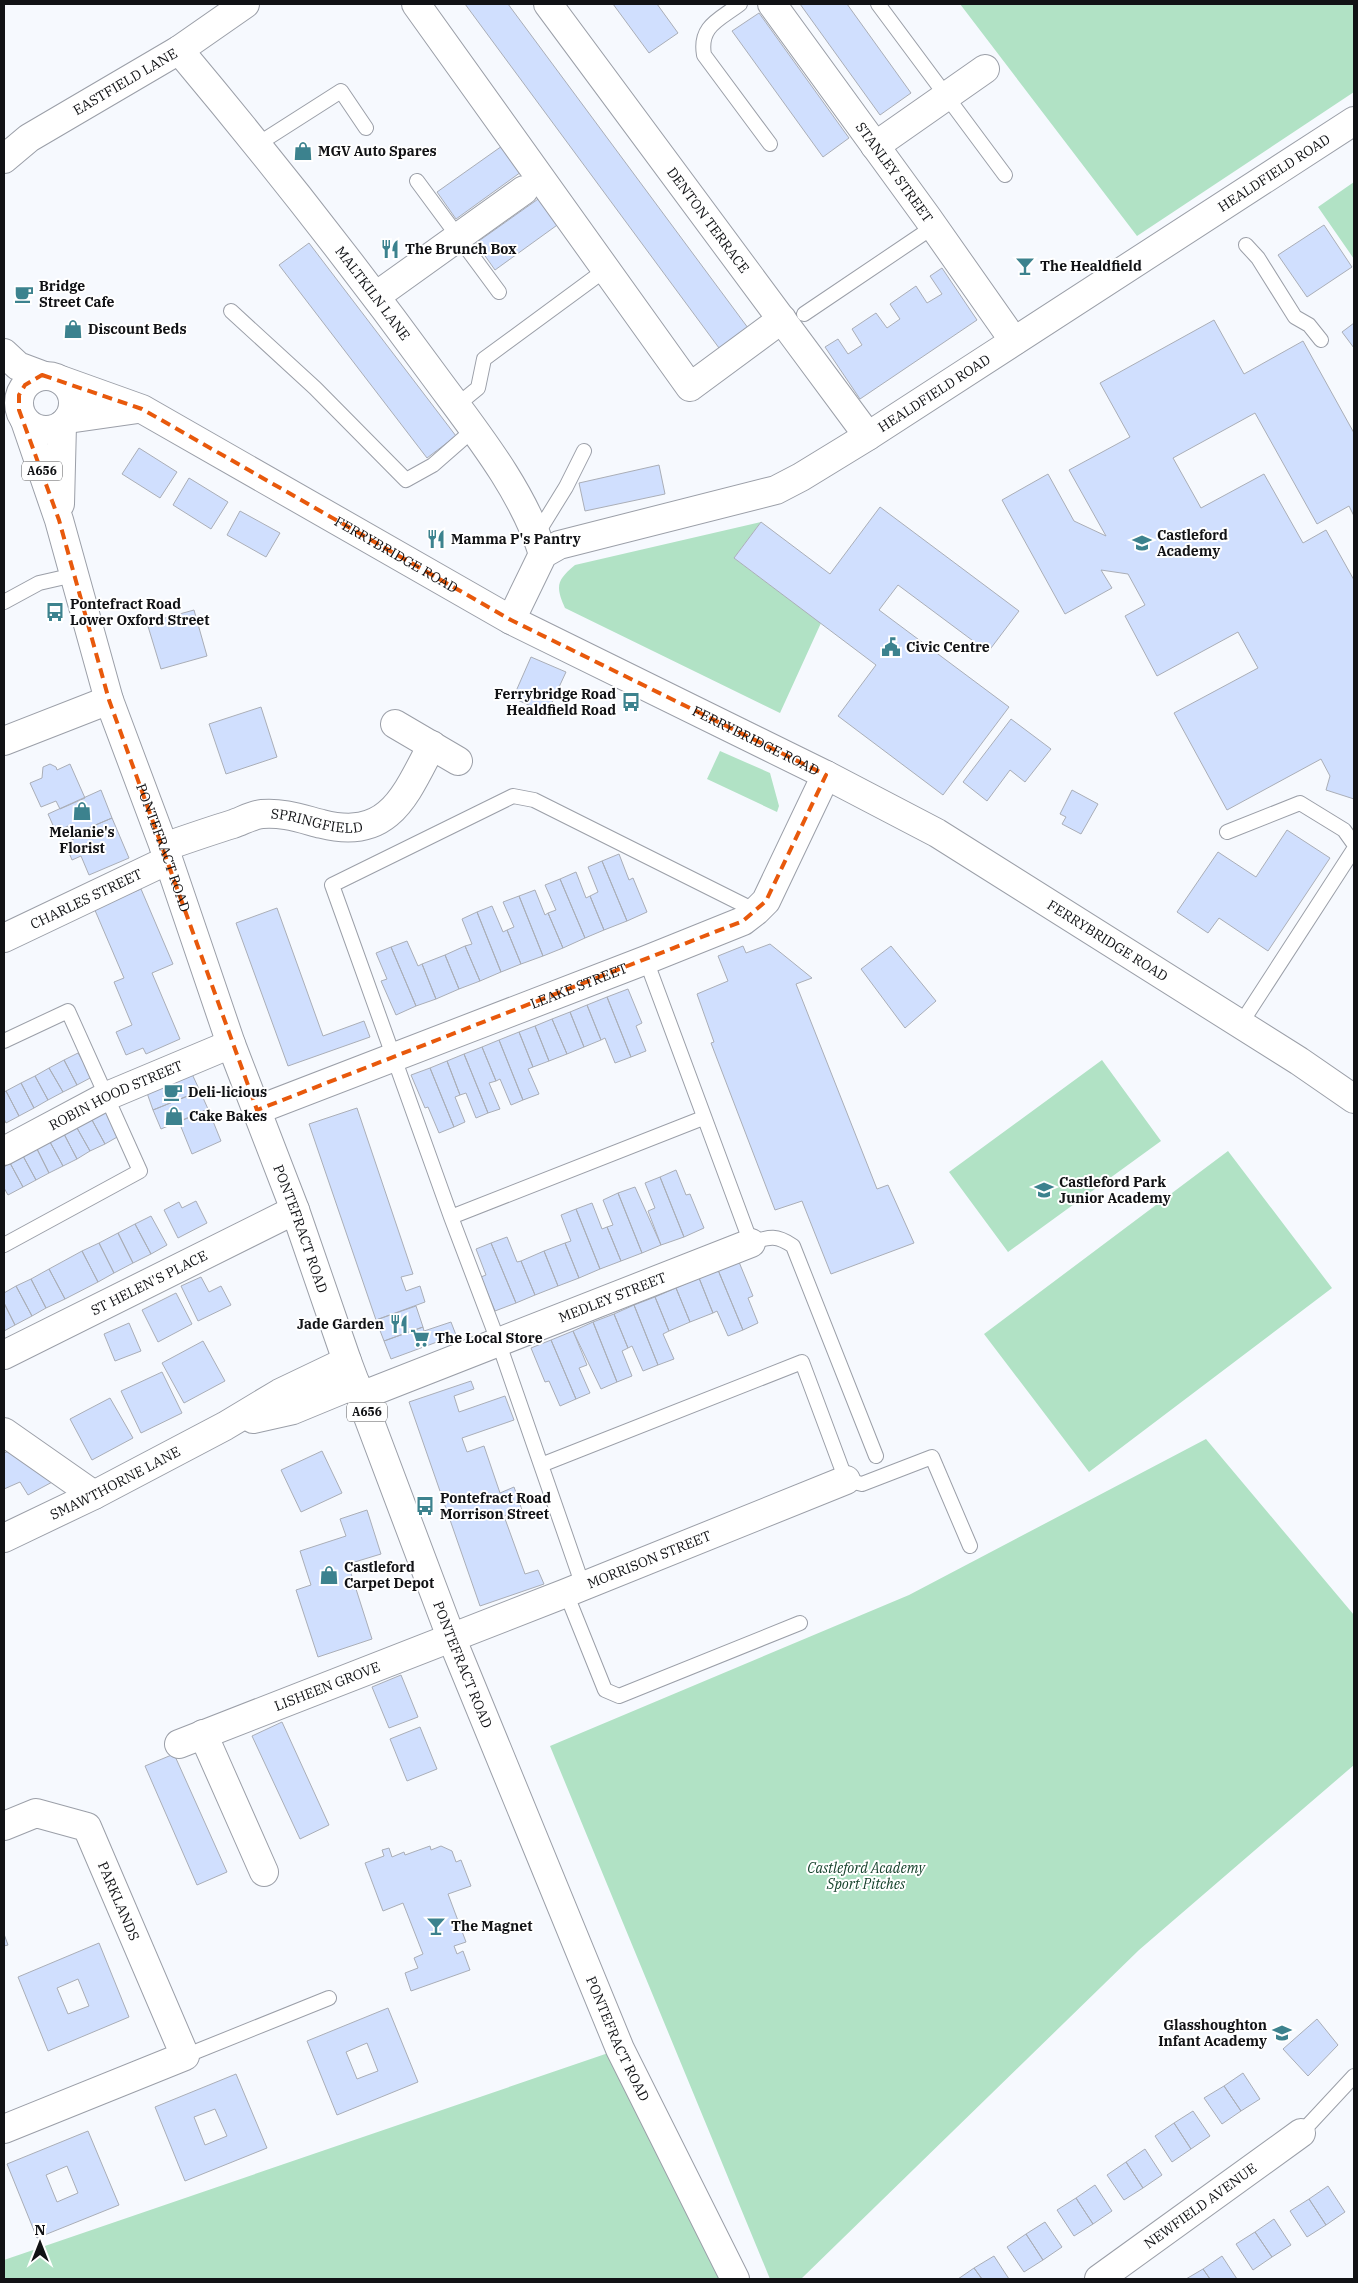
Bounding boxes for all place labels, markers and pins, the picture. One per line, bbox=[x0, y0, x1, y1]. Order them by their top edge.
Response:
shop icon: MGV Auto Spares bbox=[292, 140, 314, 162]
place label: MGV Auto Spares bbox=[318, 142, 437, 160]
restaurant icon: The Brunch Box bbox=[379, 238, 401, 260]
place label: The Brunch Box bbox=[405, 240, 517, 258]
bar icon: The Healdfield bbox=[1014, 255, 1036, 277]
place label: The Healdfield bbox=[1040, 257, 1142, 275]
place label: Bridge Street Cafe bbox=[39, 277, 114, 311]
cafe icon: Bridge Street Cafe bbox=[13, 283, 35, 305]
shop icon: Discount Beds bbox=[62, 318, 84, 340]
place label: Discount Beds bbox=[88, 320, 187, 338]
place label: Castleford Academy bbox=[1157, 526, 1228, 560]
restaurant icon: Mamma P's Pantry bbox=[425, 528, 447, 550]
place label: Mamma P's Pantry bbox=[451, 530, 581, 548]
school or university icon: Castleford Academy bbox=[1131, 532, 1153, 554]
place label: Pontefract Road Lower Oxford Street bbox=[70, 595, 209, 629]
bus stop icon: Pontefract Road Lower Oxford Street bbox=[44, 601, 66, 623]
public building icon: Civic Centre bbox=[880, 636, 902, 658]
place label: Civic Centre bbox=[906, 638, 990, 656]
place label: Ferrybridge Road Healdfield Road bbox=[494, 685, 616, 719]
bus stop icon: Ferrybridge Road Healdfield Road bbox=[620, 691, 642, 713]
shop icon: Melanie's Florist bbox=[71, 800, 93, 822]
place label: Melanie's Florist bbox=[49, 823, 115, 857]
cafe icon: Deli-licious bbox=[162, 1081, 184, 1103]
place label: Deli-licious bbox=[188, 1083, 267, 1101]
shop icon: Cake Bakes bbox=[163, 1105, 185, 1127]
place label: Cake Bakes bbox=[189, 1107, 267, 1125]
place label: Castleford Park Junior Academy bbox=[1059, 1173, 1171, 1207]
school or university icon: Castleford Park Junior Academy bbox=[1033, 1179, 1055, 1201]
restaurant icon: Jade Garden bbox=[388, 1313, 410, 1335]
place label: Jade Garden bbox=[297, 1315, 384, 1333]
supermarket icon: The Local Store bbox=[409, 1327, 431, 1349]
place label: The Local Store bbox=[435, 1329, 543, 1347]
place label: Pontefract Road Morrison Street bbox=[440, 1489, 551, 1523]
bus stop icon: Pontefract Road Morrison Street bbox=[414, 1495, 436, 1517]
place label: Castleford Carpet Depot bbox=[344, 1558, 434, 1592]
shop icon: Castleford Carpet Depot bbox=[318, 1564, 340, 1586]
bar icon: The Magnet bbox=[425, 1915, 447, 1937]
place label: The Magnet bbox=[451, 1917, 532, 1935]
place label: Glasshoughton Infant Academy bbox=[1158, 2016, 1267, 2050]
school or university icon: Glasshoughton Infant Academy bbox=[1271, 2022, 1293, 2044]

